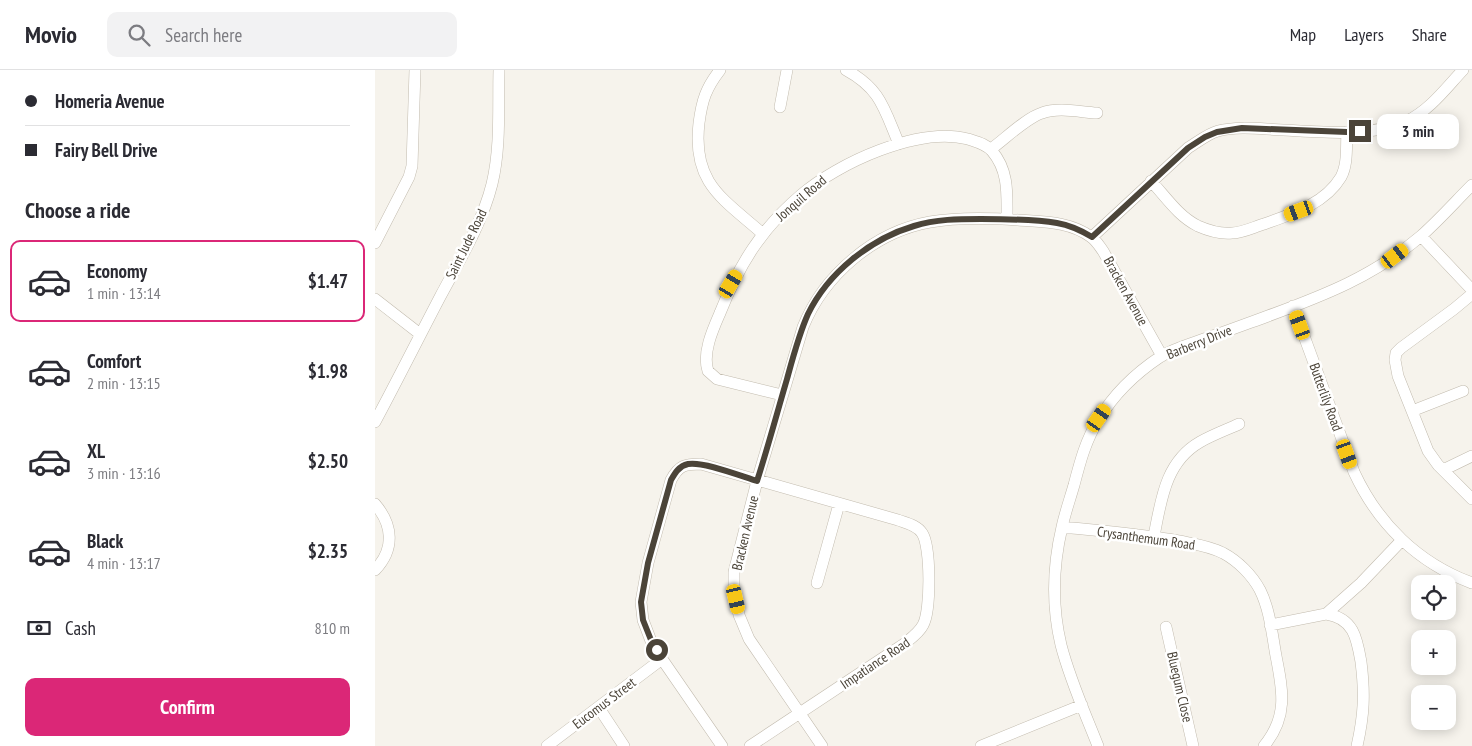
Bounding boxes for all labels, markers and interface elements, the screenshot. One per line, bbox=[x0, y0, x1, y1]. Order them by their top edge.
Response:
search box bbox=[107, 12, 457, 57]
text: Movio bbox=[25, 19, 77, 50]
icon: search bbox=[125, 21, 153, 49]
text: Search here bbox=[165, 23, 242, 47]
text: Map bbox=[1290, 23, 1316, 46]
text: Layers bbox=[1344, 23, 1384, 46]
text: Share bbox=[1412, 23, 1447, 46]
text: Homeria Avenue bbox=[55, 89, 165, 113]
callout: 3 min bbox=[1377, 114, 1460, 148]
route end bbox=[1349, 120, 1371, 142]
text: 3 min bbox=[1402, 121, 1434, 141]
text: Fairy Bell Drive bbox=[55, 138, 158, 162]
street label: Jonquil Road bbox=[771, 171, 830, 225]
text: Choose a ride bbox=[25, 196, 130, 224]
car bbox=[1282, 199, 1315, 223]
street label: Saint Jude Road bbox=[441, 206, 491, 282]
car bbox=[1378, 241, 1411, 271]
street label: Bracken Avenue bbox=[1100, 253, 1152, 329]
icon: car bbox=[27, 259, 72, 304]
text: Economy bbox=[87, 259, 147, 283]
car bbox=[716, 267, 745, 301]
text: $1.47 bbox=[308, 269, 348, 293]
text: 1 min · 13:14 bbox=[87, 283, 161, 303]
car bbox=[1287, 308, 1312, 342]
street label: Barberry Drive bbox=[1164, 321, 1234, 363]
icon: car bbox=[27, 349, 72, 394]
text: Comfort bbox=[87, 349, 141, 373]
text: $1.98 bbox=[308, 359, 348, 383]
street label: Butterlily Road bbox=[1305, 360, 1347, 434]
text: 2 min · 13:15 bbox=[87, 373, 161, 393]
car bbox=[1084, 401, 1113, 435]
car bbox=[1334, 437, 1359, 471]
icon: car bbox=[27, 439, 72, 484]
text: XL bbox=[87, 439, 105, 463]
text: $2.50 bbox=[308, 449, 348, 473]
text: 3 min · 13:16 bbox=[87, 463, 161, 483]
street label: Bracken Avenue bbox=[728, 494, 762, 572]
street label: Crysanthemum Road bbox=[1096, 522, 1196, 554]
icon: car bbox=[27, 529, 72, 574]
text: Black bbox=[87, 529, 123, 553]
text: $2.35 bbox=[308, 539, 348, 563]
text: 4 min · 13:17 bbox=[87, 553, 161, 573]
map controls bbox=[1411, 575, 1456, 730]
button: locate bbox=[1411, 575, 1456, 620]
car bbox=[725, 583, 746, 615]
icon: cash bbox=[25, 614, 53, 642]
text: Cash bbox=[65, 616, 96, 640]
text: 810 m bbox=[315, 618, 350, 638]
button: + bbox=[1411, 630, 1456, 675]
street label: Impatiance Road bbox=[837, 633, 913, 693]
route start bbox=[646, 639, 668, 661]
street label: Bluegum Close bbox=[1163, 650, 1197, 724]
street label: Eucomus Street bbox=[569, 673, 639, 733]
button: Confirm bbox=[25, 678, 350, 736]
button: − bbox=[1411, 685, 1456, 730]

